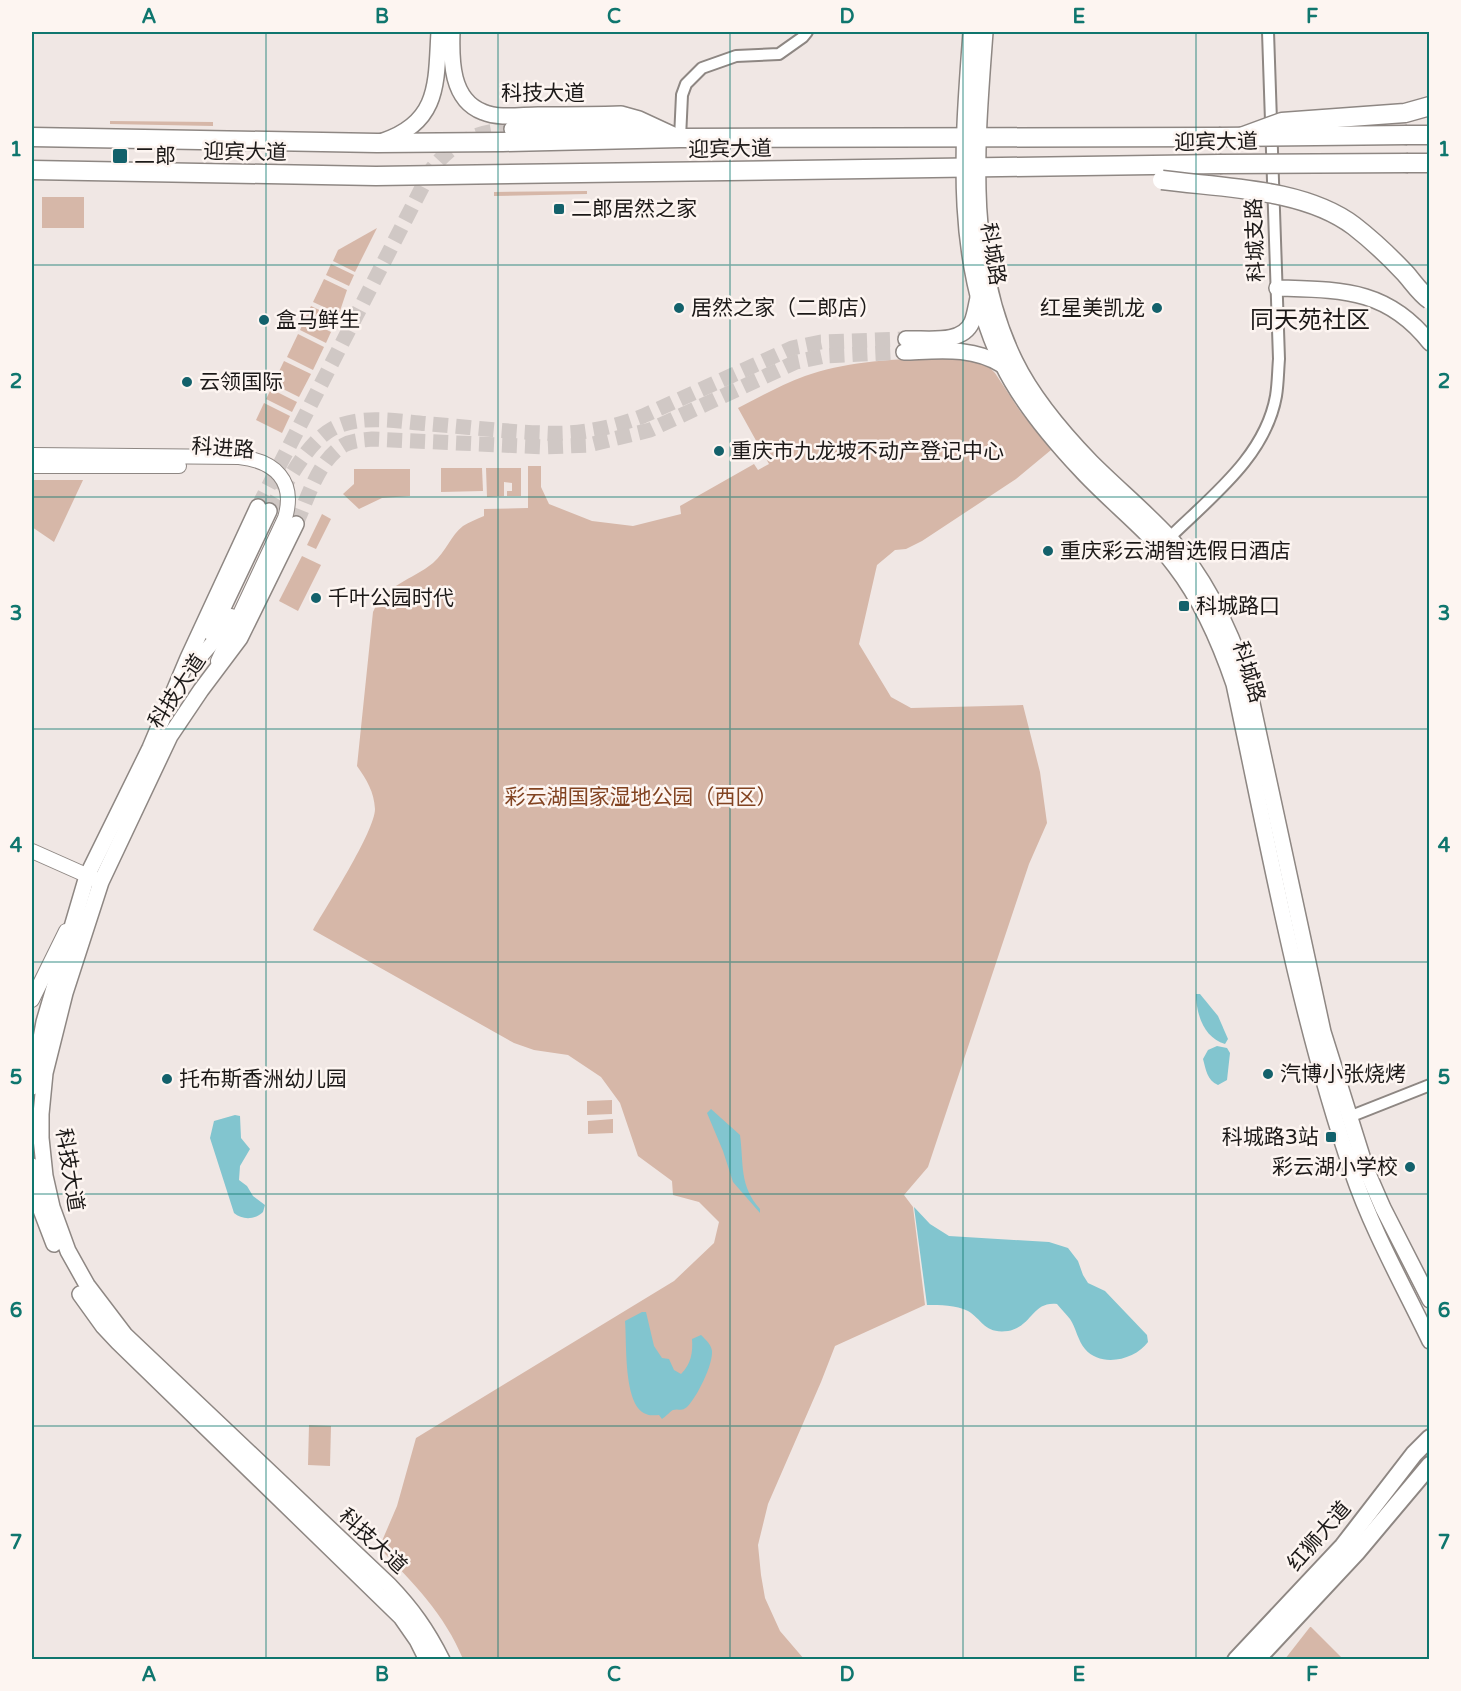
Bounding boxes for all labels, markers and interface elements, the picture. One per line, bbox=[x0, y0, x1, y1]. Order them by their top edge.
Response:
text: A bbox=[142, 5, 157, 29]
text: B bbox=[375, 5, 389, 29]
text: C bbox=[607, 5, 621, 29]
text: D bbox=[839, 5, 855, 29]
text: E bbox=[1073, 5, 1086, 29]
text: F bbox=[1306, 5, 1318, 29]
street label: 科技大道 bbox=[501, 81, 585, 106]
street label: 迎宾大道 bbox=[1174, 129, 1258, 156]
street label: 迎宾大道 bbox=[688, 136, 772, 163]
text: 1 bbox=[10, 138, 22, 162]
text: 1 bbox=[1438, 138, 1450, 162]
street label: 迎宾大道 bbox=[203, 139, 287, 166]
place label: 二郎 bbox=[134, 144, 176, 169]
marker: 二郎 bbox=[111, 147, 129, 165]
place label: 二郎居然之家 bbox=[571, 197, 697, 222]
street label: 科城支路 bbox=[1242, 198, 1269, 282]
marker: 二郎居然之家 bbox=[552, 202, 566, 216]
street label: 科城路 bbox=[975, 221, 1010, 287]
place label: 居然之家（二郎店） bbox=[691, 296, 880, 321]
place label: 红星美凯龙 bbox=[1040, 296, 1145, 321]
marker: 居然之家（二郎店） bbox=[672, 301, 686, 315]
marker: 红星美凯龙 bbox=[1150, 301, 1164, 315]
district label: 同天苑社区 bbox=[1250, 306, 1370, 335]
place label: 盒马鲜生 bbox=[276, 308, 360, 333]
marker: 盒马鲜生 bbox=[257, 313, 271, 327]
text: 2 bbox=[10, 370, 22, 394]
place label: 云领国际 bbox=[199, 370, 283, 395]
text: 2 bbox=[1438, 370, 1450, 394]
marker: 云领国际 bbox=[180, 375, 194, 389]
street label: 科进路 bbox=[191, 434, 255, 463]
place label: 重庆市九龙坡不动产登记中心 bbox=[731, 439, 1004, 464]
marker: 重庆市九龙坡不动产登记中心 bbox=[712, 444, 726, 458]
place label: 重庆彩云湖智选假日酒店 bbox=[1060, 539, 1291, 564]
marker: 重庆彩云湖智选假日酒店 bbox=[1041, 544, 1055, 558]
place label: 千叶公园时代 bbox=[328, 586, 454, 611]
marker: 千叶公园时代 bbox=[309, 591, 323, 605]
place label: 科城路口 bbox=[1196, 594, 1280, 619]
marker: 科城路口 bbox=[1177, 599, 1191, 613]
text: 3 bbox=[10, 602, 22, 626]
text: 3 bbox=[1438, 602, 1450, 626]
street label: 科城路 bbox=[1227, 638, 1270, 706]
street label: 科技大道 bbox=[144, 649, 211, 733]
park label: 彩云湖国家湿地公园（西区） bbox=[505, 785, 778, 810]
text: 4 bbox=[10, 834, 23, 858]
text: 4 bbox=[1438, 834, 1451, 858]
place label: 汽博小张烧烤 bbox=[1280, 1062, 1406, 1087]
text: 5 bbox=[10, 1066, 22, 1090]
text: 5 bbox=[1438, 1066, 1450, 1090]
place label: 托布斯香洲幼儿园 bbox=[179, 1067, 347, 1092]
marker: 汽博小张烧烤 bbox=[1261, 1067, 1275, 1081]
marker: 托布斯香洲幼儿园 bbox=[160, 1072, 174, 1086]
place label: 科城路3站 bbox=[1222, 1125, 1319, 1150]
street label: 科技大道 bbox=[51, 1127, 88, 1214]
marker: 科城路3站 bbox=[1324, 1130, 1338, 1144]
place label: 彩云湖小学校 bbox=[1272, 1155, 1398, 1180]
marker: 彩云湖小学校 bbox=[1403, 1160, 1417, 1174]
text: 6 bbox=[10, 1299, 22, 1323]
text: 6 bbox=[1438, 1299, 1450, 1323]
street label: 红狮大道 bbox=[1282, 1496, 1356, 1576]
street label: 科技大道 bbox=[333, 1504, 412, 1579]
text: 7 bbox=[10, 1531, 22, 1555]
text: 7 bbox=[1438, 1531, 1450, 1555]
text: A bbox=[142, 1663, 157, 1687]
text: B bbox=[375, 1663, 389, 1687]
text: C bbox=[607, 1663, 621, 1687]
text: D bbox=[839, 1663, 855, 1687]
text: E bbox=[1073, 1663, 1086, 1687]
text: F bbox=[1306, 1663, 1318, 1687]

